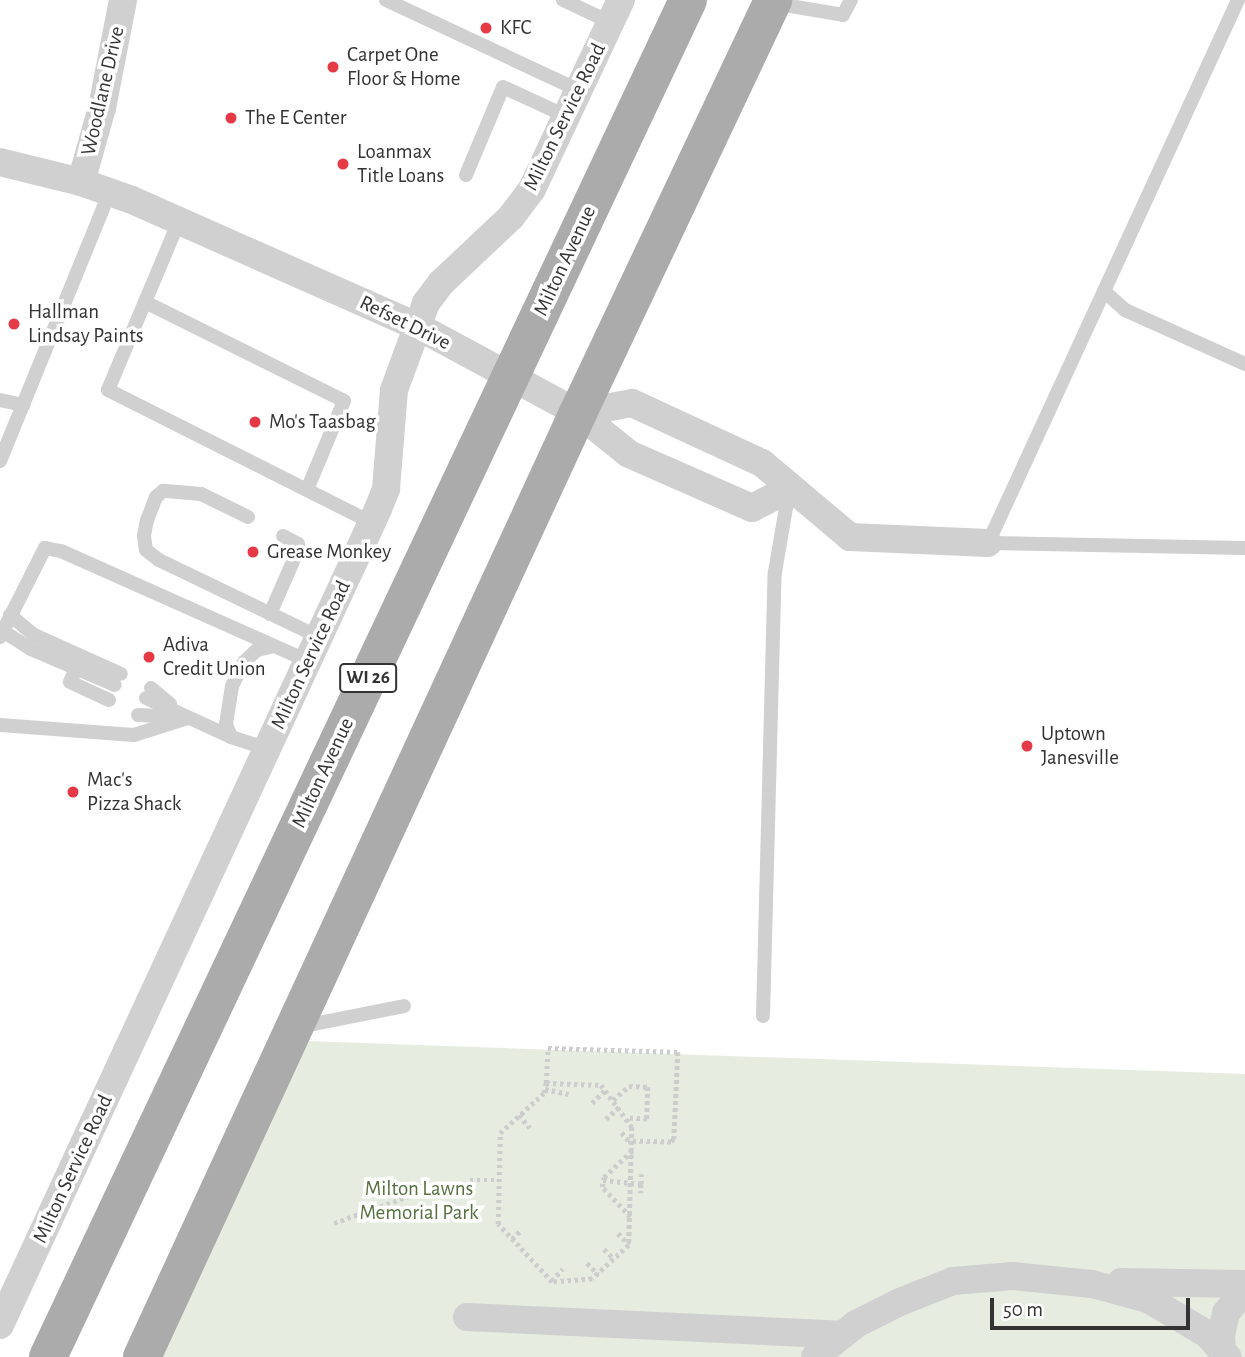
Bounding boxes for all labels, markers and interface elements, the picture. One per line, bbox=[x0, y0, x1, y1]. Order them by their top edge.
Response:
place label: KFC bbox=[500, 15, 531, 41]
marker: KFC bbox=[478, 20, 494, 36]
street label: Woodlane Drive bbox=[76, 24, 130, 158]
street label: Milton Service Road bbox=[518, 39, 612, 195]
place label: Carpet One Floor & Home bbox=[347, 42, 461, 92]
marker: Carpet One Floor & Home bbox=[325, 59, 341, 75]
place label: The E Center bbox=[245, 105, 347, 131]
marker: The E Center bbox=[223, 110, 239, 126]
place label: Loanmax Title Loans bbox=[357, 139, 444, 189]
marker: Loanmax Title Loans bbox=[335, 156, 351, 172]
street label: Milton Avenue bbox=[528, 202, 602, 320]
street label: Refset Drive bbox=[355, 290, 455, 356]
place label: Hallman Lindsay Paints bbox=[28, 299, 144, 349]
marker: Hallman Lindsay Paints bbox=[6, 316, 22, 332]
place label: Mo's Taasbag bbox=[269, 409, 376, 435]
marker: Mo's Taasbag bbox=[247, 414, 263, 430]
place label: Grease Monkey bbox=[267, 539, 391, 565]
marker: Grease Monkey bbox=[245, 544, 261, 560]
street label: Milton Service Road bbox=[266, 577, 356, 733]
place label: Adiva Credit Union bbox=[163, 632, 266, 682]
marker: Adiva Credit Union bbox=[141, 649, 157, 665]
road number: WI 26 bbox=[338, 663, 398, 694]
street label: Milton Avenue bbox=[286, 714, 360, 832]
place label: Uptown Janesville bbox=[1041, 721, 1119, 771]
marker: Uptown Janesville bbox=[1019, 738, 1035, 754]
place label: Mac's Pizza Shack bbox=[87, 767, 181, 817]
marker: Mac's Pizza Shack bbox=[65, 784, 81, 800]
street label: Milton Service Road bbox=[28, 1091, 118, 1247]
park label: Milton Lawns Memorial Park bbox=[359, 1176, 479, 1226]
scale bar bbox=[993, 1284, 1192, 1328]
text: 50 m bbox=[1003, 1299, 1043, 1320]

